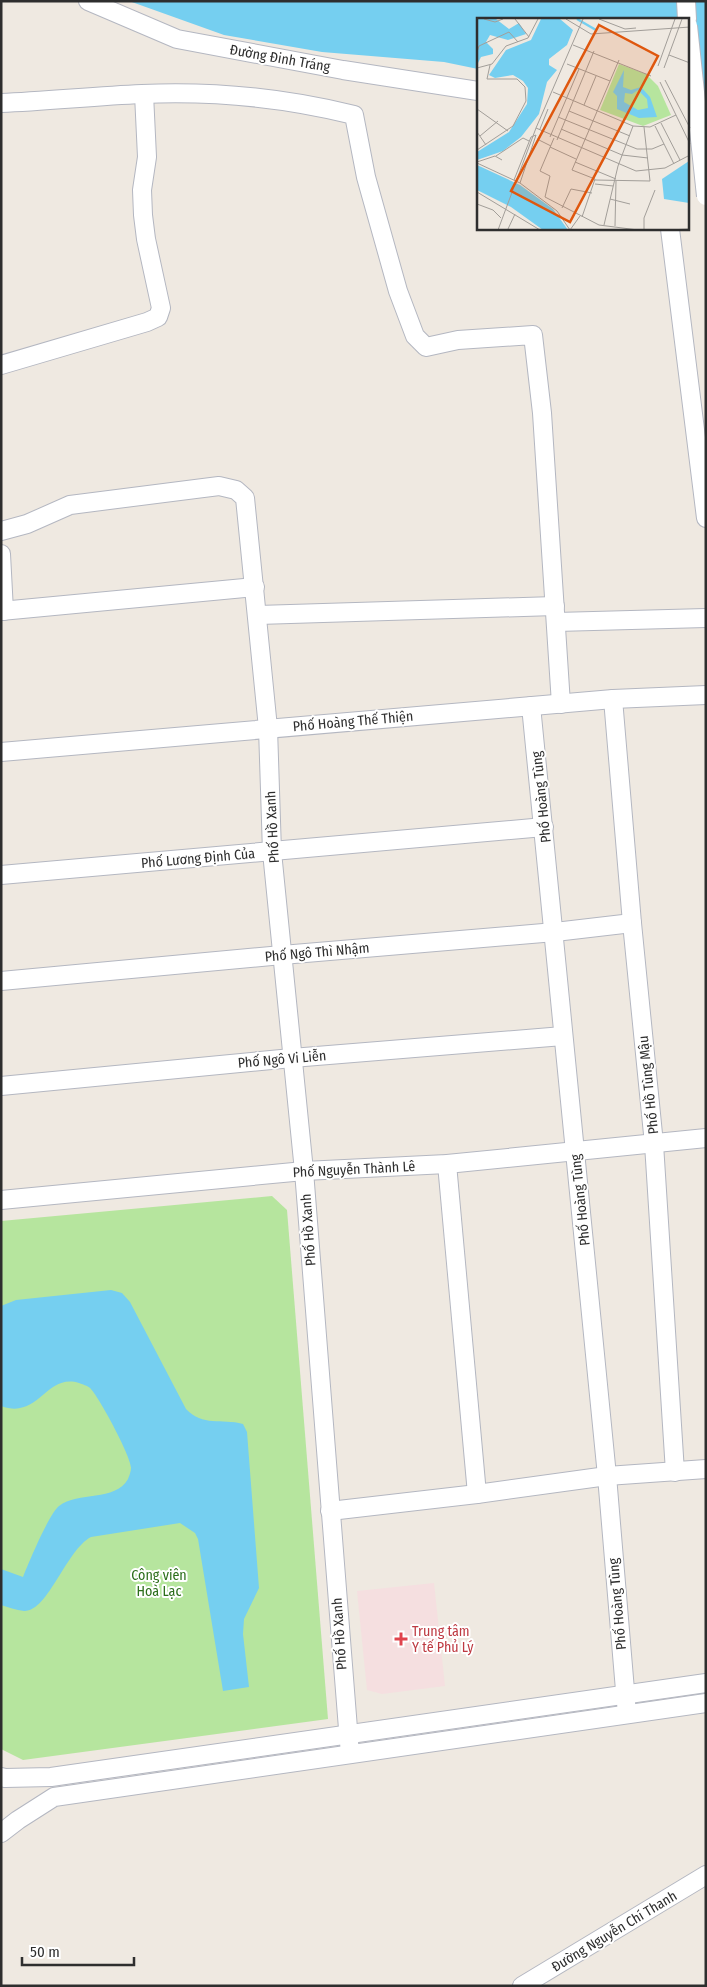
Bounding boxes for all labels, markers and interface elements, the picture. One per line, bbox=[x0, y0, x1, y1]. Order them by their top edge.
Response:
inset map bbox=[477, 18, 690, 230]
street label: Đường Đinh Tráng bbox=[228, 41, 332, 76]
street label: Phố Hoàng Thế Thiện bbox=[292, 707, 414, 735]
street label: Phố Hoàng Tùng bbox=[527, 750, 555, 844]
street label: Phố Hồ Xanh bbox=[261, 790, 283, 864]
street label: Phố Lương Định Của bbox=[140, 844, 256, 872]
street label: Phố Ngô Thì Nhậm bbox=[264, 938, 370, 966]
street label: Phố Hồ Tùng Mậu bbox=[634, 1035, 662, 1135]
street label: Phố Ngô Vi Liễn bbox=[237, 1046, 327, 1072]
street label: Phố Hoàng Tùng bbox=[566, 1153, 594, 1247]
street label: Phố Nguyễn Thành Lê bbox=[292, 1157, 416, 1181]
street label: Phố Hồ Xanh bbox=[296, 1193, 320, 1267]
street label: Phố Hoàng Tùng bbox=[604, 1557, 630, 1651]
park label: Công viên Hoà Lạc bbox=[131, 1567, 187, 1600]
street label: Phố Hồ Xanh bbox=[327, 1597, 351, 1671]
place label: Trung tâm Y tế Phủ Lý bbox=[412, 1623, 474, 1656]
marker: Trung tâm Y tế Phủ Lý bbox=[394, 1632, 408, 1646]
street label: Đường Nguyễn Chí Thanh bbox=[548, 1887, 680, 1976]
scale bar bbox=[22, 1934, 135, 1966]
text: 50 m bbox=[30, 1943, 60, 1961]

